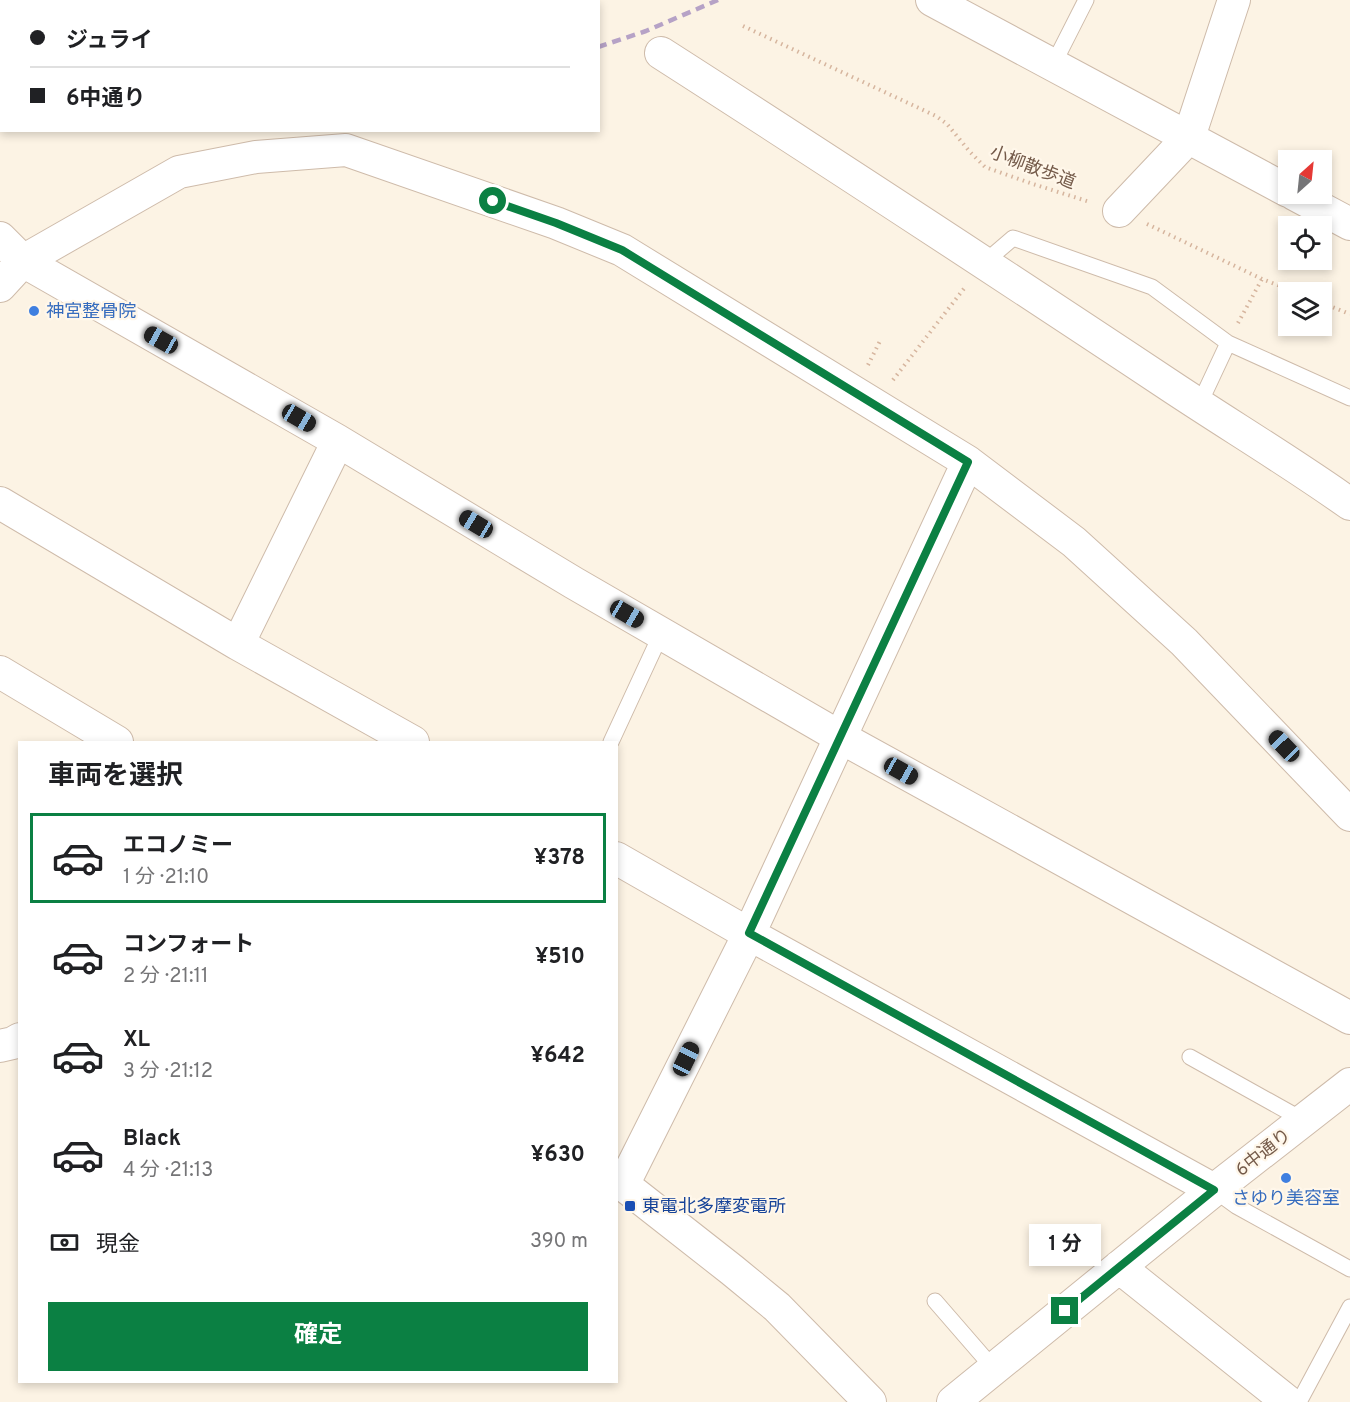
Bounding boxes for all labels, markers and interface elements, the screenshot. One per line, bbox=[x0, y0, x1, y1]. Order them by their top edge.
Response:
text: ジュライ bbox=[66, 28, 152, 55]
text: 6中通り bbox=[66, 86, 146, 113]
street label: 小柳散歩道 bbox=[986, 142, 1079, 195]
north arrow bbox=[1278, 150, 1332, 204]
map controls bbox=[1278, 150, 1332, 336]
route start bbox=[479, 187, 506, 214]
button: locate bbox=[1278, 216, 1332, 270]
button: layers bbox=[1278, 282, 1332, 336]
place label: 神宮整骨院 bbox=[46, 301, 136, 324]
marker: 神宮整骨院 bbox=[27, 304, 41, 318]
car bbox=[141, 323, 181, 357]
car bbox=[279, 401, 319, 435]
car bbox=[456, 507, 496, 541]
car bbox=[607, 597, 647, 631]
car bbox=[1265, 727, 1303, 765]
car bbox=[881, 754, 921, 788]
text: 車両を選択 bbox=[48, 760, 183, 794]
icon: car bbox=[51, 831, 105, 885]
text: エコノミー bbox=[123, 833, 233, 860]
text: ¥378 bbox=[534, 845, 585, 872]
text: 1 分 · 21:10 bbox=[123, 865, 209, 891]
icon: car bbox=[51, 930, 105, 984]
text: コンフォート bbox=[123, 932, 254, 959]
text: ¥510 bbox=[535, 944, 585, 971]
text: 2 分 · 21:11 bbox=[123, 964, 208, 990]
text: XL bbox=[123, 1027, 150, 1054]
icon: car bbox=[51, 1029, 105, 1083]
car bbox=[670, 1039, 702, 1079]
text: ¥642 bbox=[531, 1043, 585, 1070]
text: 3 分 · 21:12 bbox=[123, 1059, 213, 1085]
street label: 6中通り bbox=[1231, 1124, 1297, 1182]
text: Black bbox=[123, 1126, 181, 1153]
icon: car bbox=[51, 1128, 105, 1182]
text: ¥630 bbox=[531, 1142, 585, 1169]
text: 4 分 · 21:13 bbox=[123, 1158, 213, 1184]
marker: さゆり美容室 bbox=[1279, 1171, 1293, 1185]
place label: さゆり美容室 bbox=[1232, 1188, 1340, 1211]
place label: 東電北多摩変電所 bbox=[642, 1196, 786, 1219]
marker: 東電北多摩変電所 bbox=[623, 1199, 637, 1213]
callout: 1 分 bbox=[1029, 1224, 1101, 1266]
icon: cash bbox=[48, 1226, 81, 1259]
text: 390 m bbox=[530, 1229, 588, 1255]
text: 現金 bbox=[96, 1232, 140, 1259]
text: 1 分 bbox=[1049, 1232, 1082, 1258]
route end bbox=[1051, 1297, 1078, 1324]
button: 確定 bbox=[48, 1302, 588, 1371]

